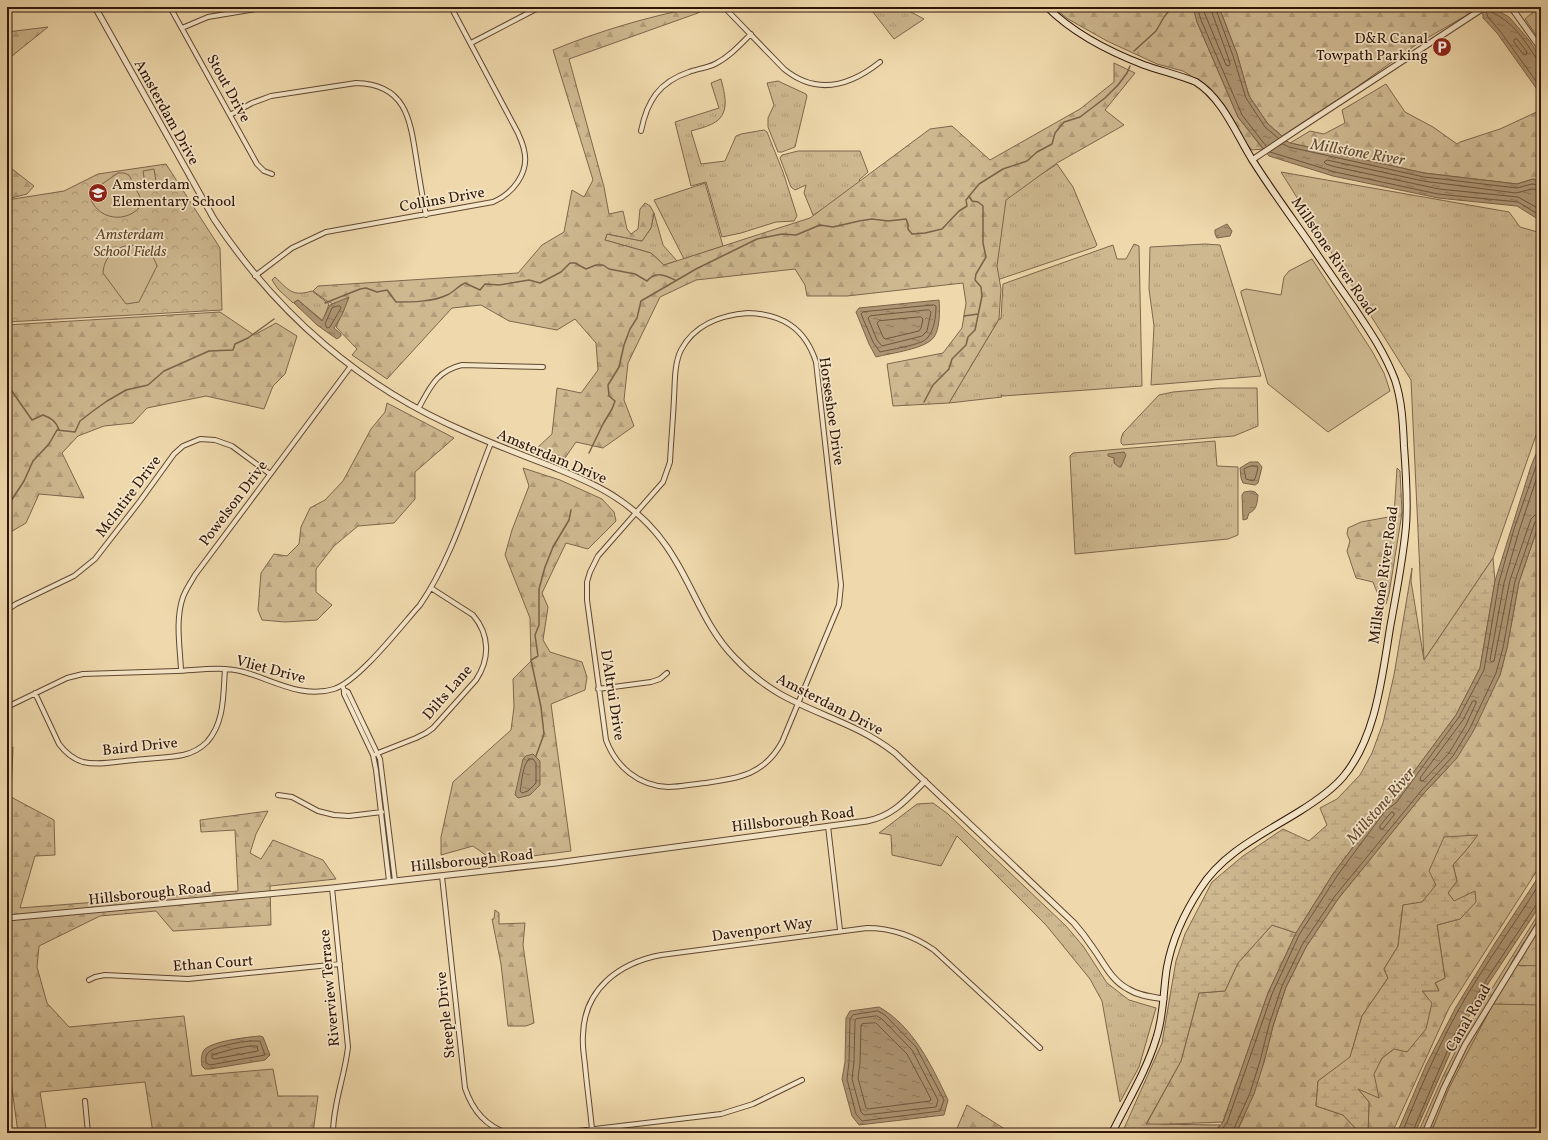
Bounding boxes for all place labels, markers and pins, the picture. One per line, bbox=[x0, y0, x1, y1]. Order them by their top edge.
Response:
place label: D&R Canal Towpath Parking bbox=[1316, 29, 1428, 67]
parking icon: D&R Canal Towpath Parking bbox=[1431, 36, 1453, 58]
place label: Amsterdam Elementary School bbox=[112, 175, 235, 213]
school or university icon: Amsterdam Elementary School bbox=[87, 182, 109, 204]

